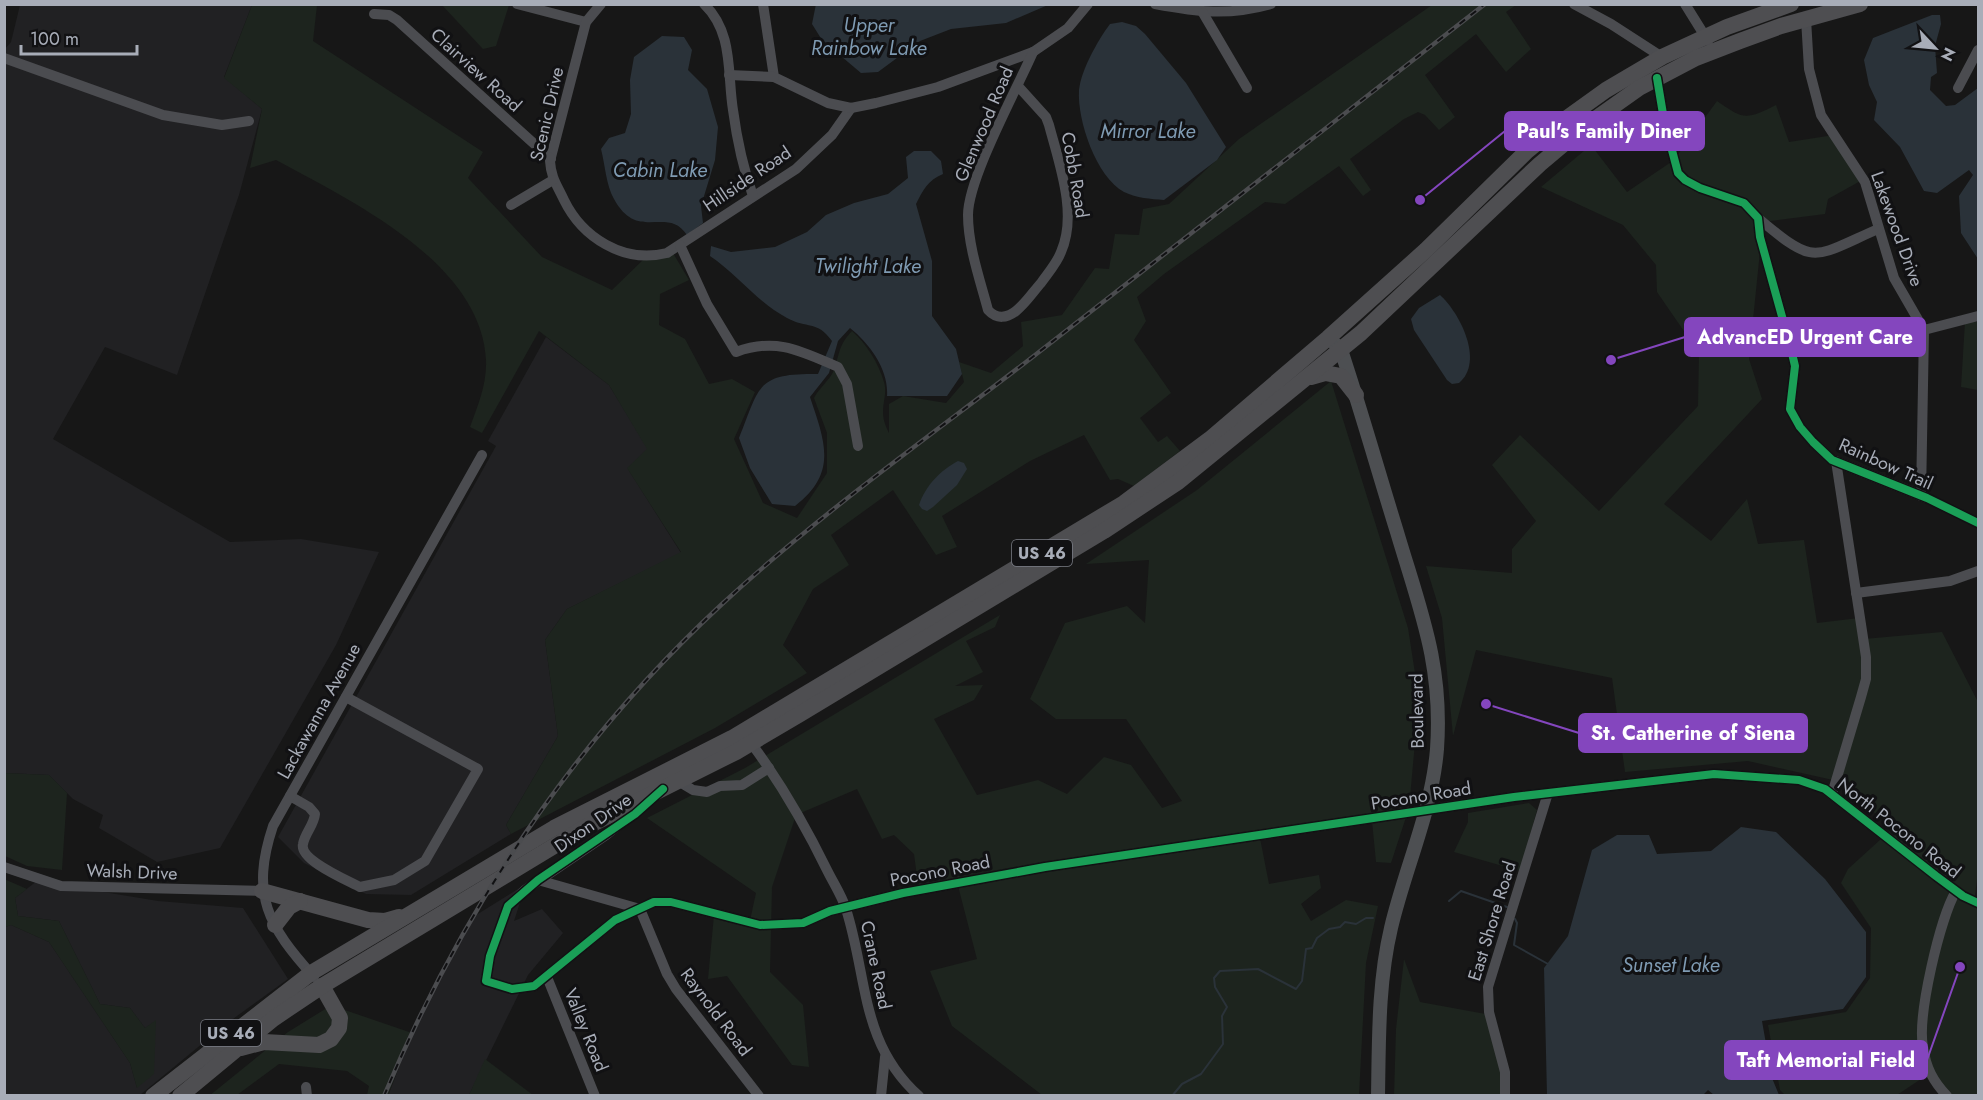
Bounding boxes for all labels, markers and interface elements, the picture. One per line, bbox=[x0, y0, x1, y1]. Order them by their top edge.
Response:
water label: Upper Rainbow Lake bbox=[811, 11, 927, 63]
scale bar bbox=[21, 18, 136, 56]
north arrow bbox=[1905, 18, 1965, 78]
street label: Clairview Road bbox=[425, 22, 527, 118]
text: 100 m bbox=[30, 26, 79, 52]
text: N bbox=[1935, 44, 1961, 65]
street label: Glenwood Road bbox=[948, 62, 1020, 186]
street label: Scenic Drive bbox=[524, 64, 570, 164]
callout: Paul's Family Diner bbox=[1505, 112, 1704, 150]
water label: Mirror Lake bbox=[1100, 117, 1196, 146]
text: Paul's Family Diner bbox=[1516, 117, 1692, 146]
street label: Cobb Road bbox=[1055, 130, 1095, 220]
street label: Hillside Road bbox=[698, 140, 796, 218]
water label: Cabin Lake bbox=[613, 156, 707, 185]
street label: Lakewood Drive bbox=[1864, 168, 1930, 290]
water label: Twilight Lake bbox=[815, 252, 921, 281]
callout: AdvancED Urgent Care bbox=[1685, 318, 1925, 356]
text: AdvancED Urgent Care bbox=[1696, 323, 1913, 352]
street label: Rainbow Trail bbox=[1835, 432, 1937, 496]
road number: US 46 bbox=[1012, 540, 1072, 566]
street label: Lackawanna Avenue bbox=[271, 638, 367, 784]
street label: Boulevard bbox=[1403, 673, 1431, 749]
callout: St. Catherine of Siena bbox=[1579, 714, 1807, 752]
text: St. Catherine of Siena bbox=[1591, 719, 1795, 748]
street label: North Pocono Road bbox=[1832, 772, 1966, 884]
street label: Pocono Road bbox=[1369, 775, 1473, 817]
street label: Dixon Drive bbox=[549, 787, 637, 859]
street label: Pocono Road bbox=[888, 849, 992, 893]
street label: Walsh Drive bbox=[86, 857, 178, 887]
street label: East Shore Road bbox=[1461, 858, 1523, 984]
street label: Crane Road bbox=[854, 918, 898, 1012]
water label: Sunset Lake bbox=[1622, 951, 1720, 980]
street label: Raynold Road bbox=[674, 962, 758, 1062]
street label: Valley Road bbox=[557, 984, 615, 1076]
road number: US 46 bbox=[201, 1020, 261, 1046]
callout: Taft Memorial Field bbox=[1725, 1041, 1927, 1079]
text: Taft Memorial Field bbox=[1737, 1046, 1915, 1075]

